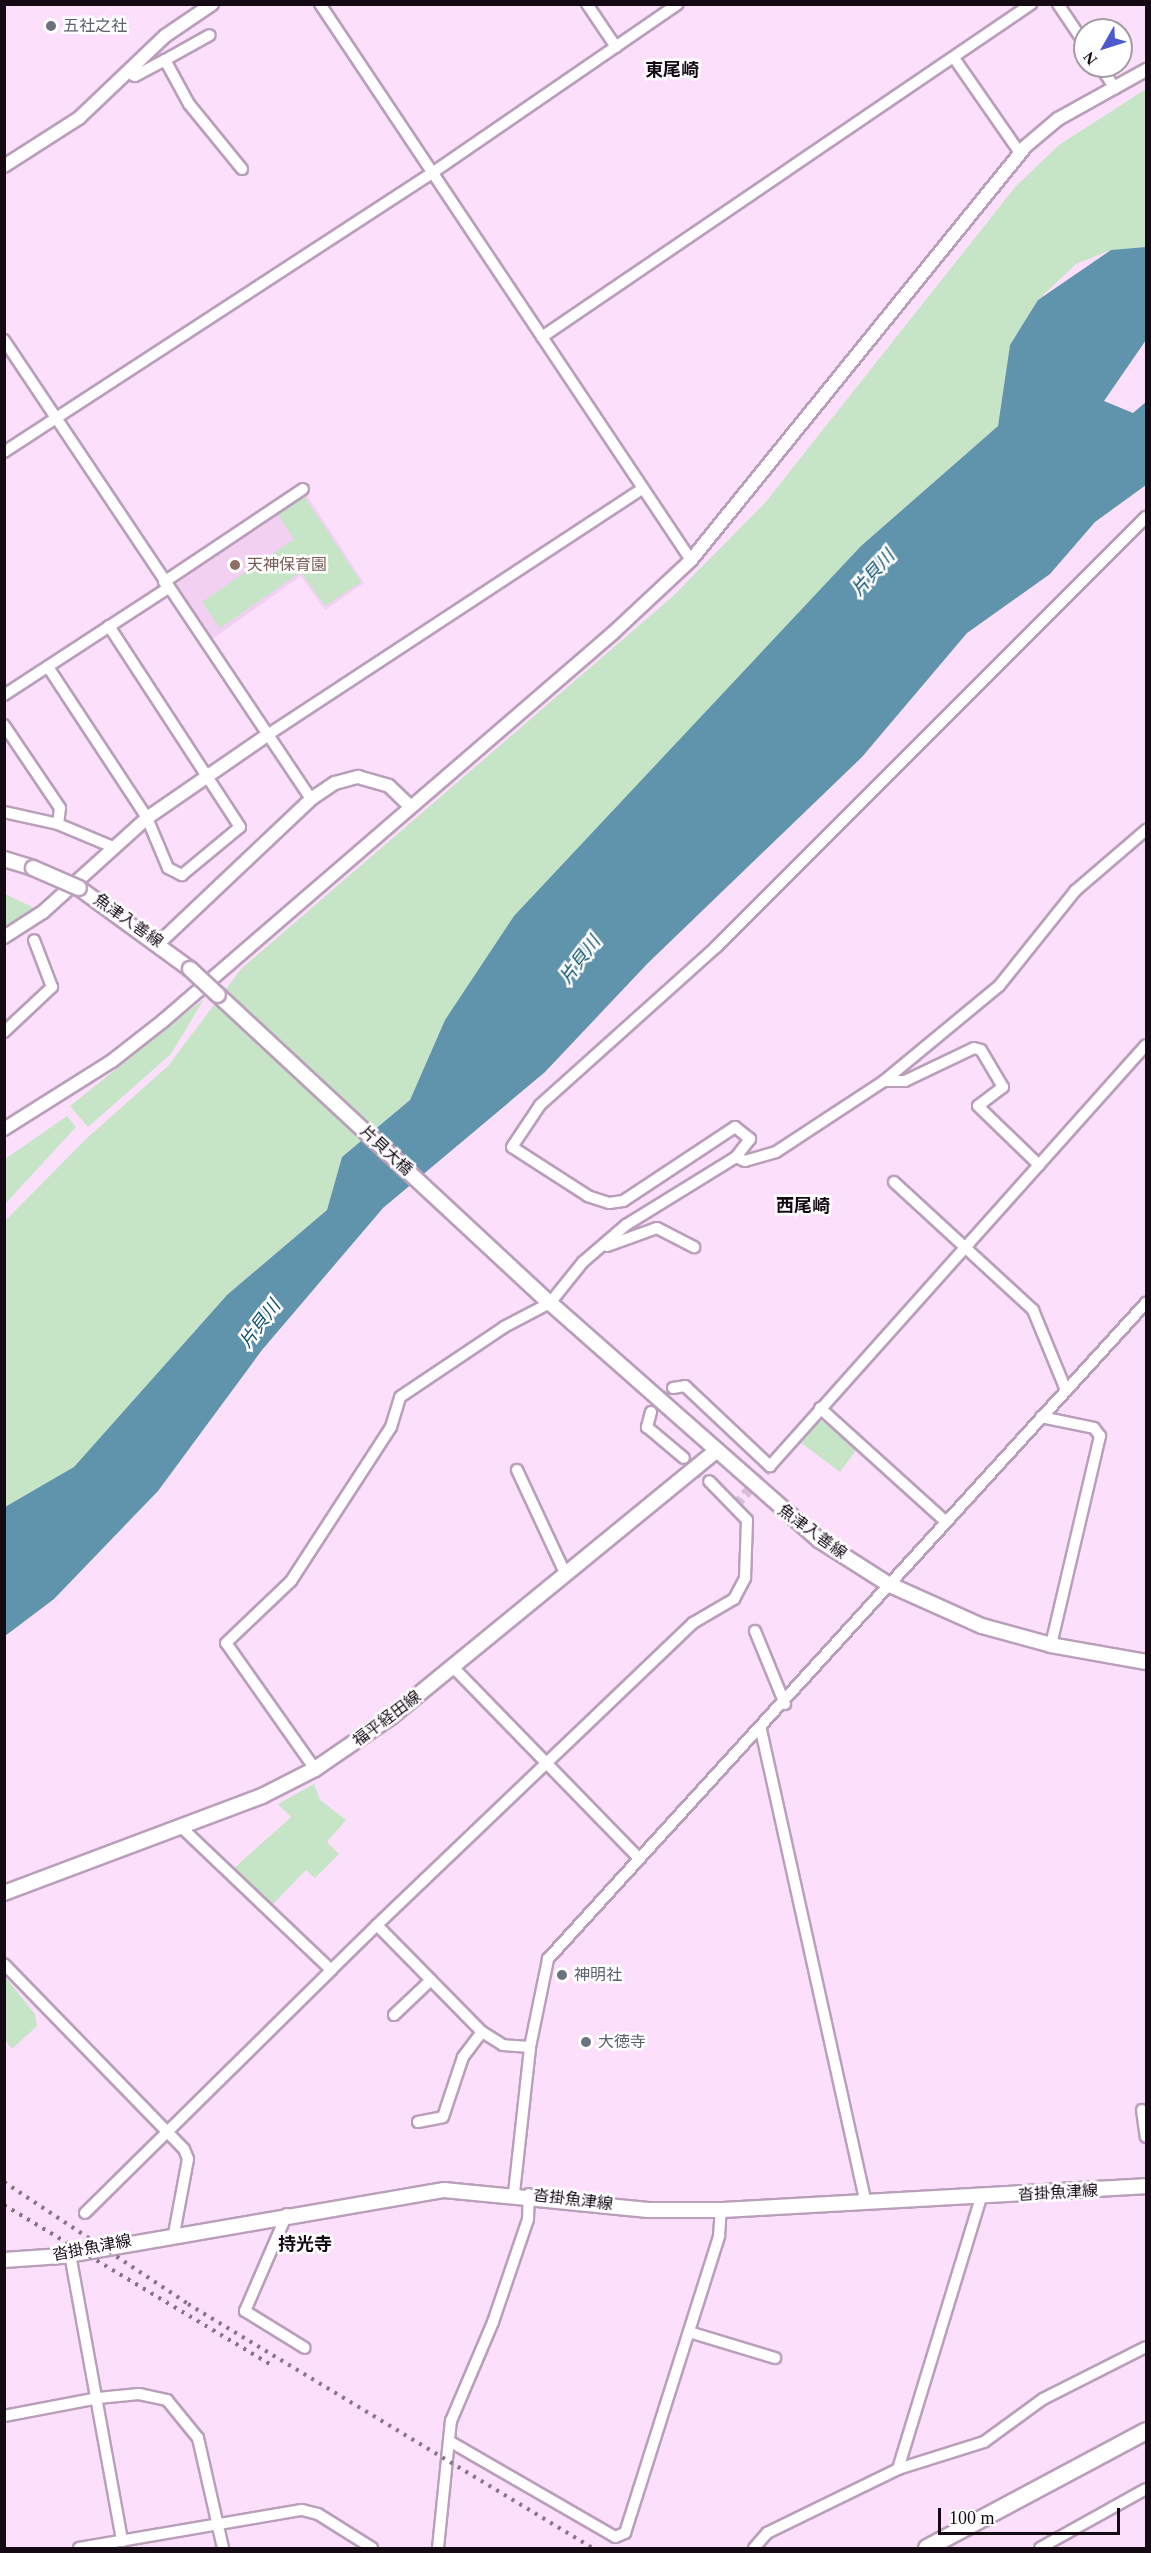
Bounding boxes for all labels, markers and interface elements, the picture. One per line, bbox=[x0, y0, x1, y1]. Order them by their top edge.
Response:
place label: 五社之社 bbox=[63, 16, 127, 36]
north arrow bbox=[1073, 18, 1133, 78]
marker: 五社之社 bbox=[44, 19, 58, 33]
text: N bbox=[1080, 49, 1100, 68]
district label: 東尾崎 bbox=[645, 59, 699, 81]
water label: 片貝川 bbox=[847, 546, 899, 600]
place label: 天神保育園 bbox=[247, 555, 327, 575]
marker: 天神保育園 bbox=[228, 558, 242, 572]
street label: 魚津入善線 bbox=[90, 890, 166, 952]
water label: 片貝川 bbox=[555, 932, 605, 988]
street label: 片貝大橋 bbox=[356, 1122, 416, 1180]
district label: 西尾崎 bbox=[776, 1195, 830, 1217]
water label: 片貝川 bbox=[235, 1296, 285, 1352]
street label: 魚津入善線 bbox=[774, 1501, 850, 1563]
street label: 福平経田線 bbox=[349, 1687, 425, 1751]
place label: 神明社 bbox=[574, 1965, 622, 1985]
marker: 神明社 bbox=[555, 1968, 569, 1982]
place label: 大徳寺 bbox=[598, 2032, 646, 2052]
marker: 大徳寺 bbox=[579, 2035, 593, 2049]
street label: 沓掛魚津線 bbox=[1018, 2181, 1098, 2205]
street label: 沓掛魚津線 bbox=[532, 2186, 614, 2214]
street label: 沓掛魚津線 bbox=[51, 2231, 133, 2265]
district label: 持光寺 bbox=[278, 2233, 332, 2255]
scale bar bbox=[941, 2496, 1122, 2534]
text: 100 m bbox=[949, 2508, 995, 2528]

